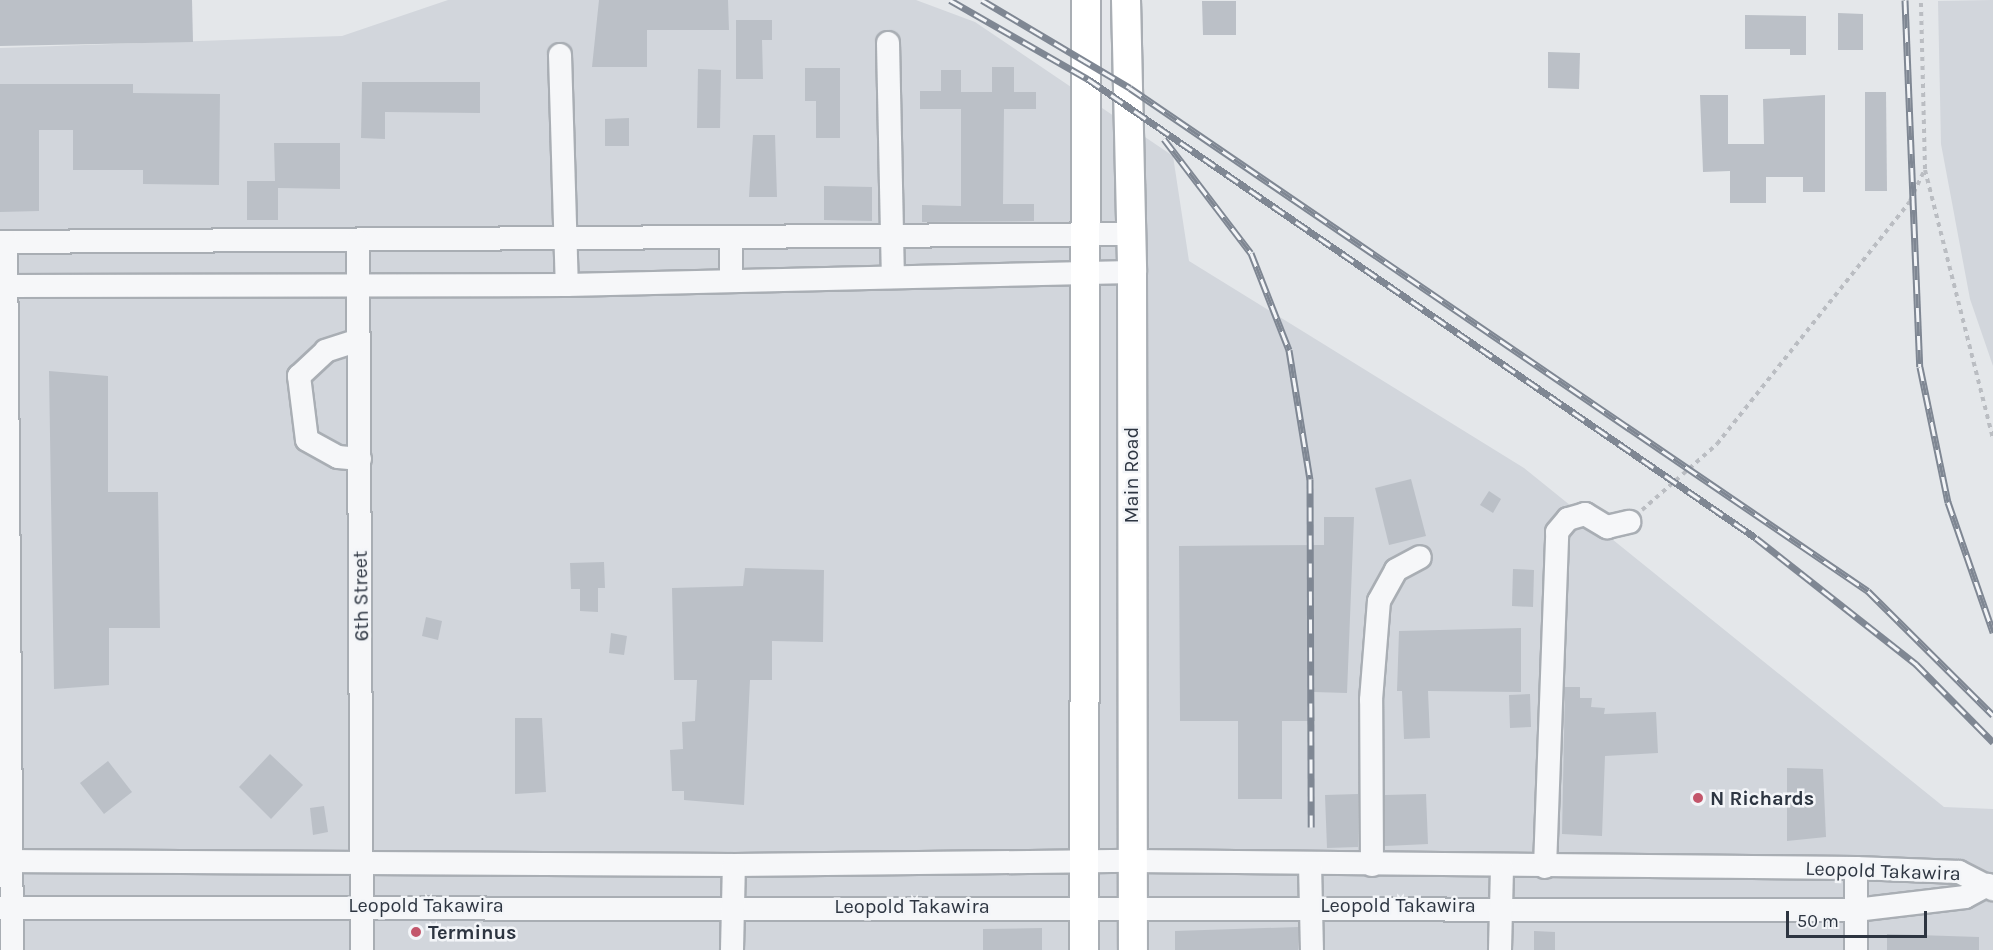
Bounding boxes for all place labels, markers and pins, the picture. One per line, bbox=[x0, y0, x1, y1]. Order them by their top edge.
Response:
place label: N Richards bbox=[1710, 786, 1814, 810]
marker: N Richards bbox=[1691, 791, 1705, 805]
place label: Terminus bbox=[428, 920, 517, 944]
marker: Terminus bbox=[409, 925, 423, 939]

